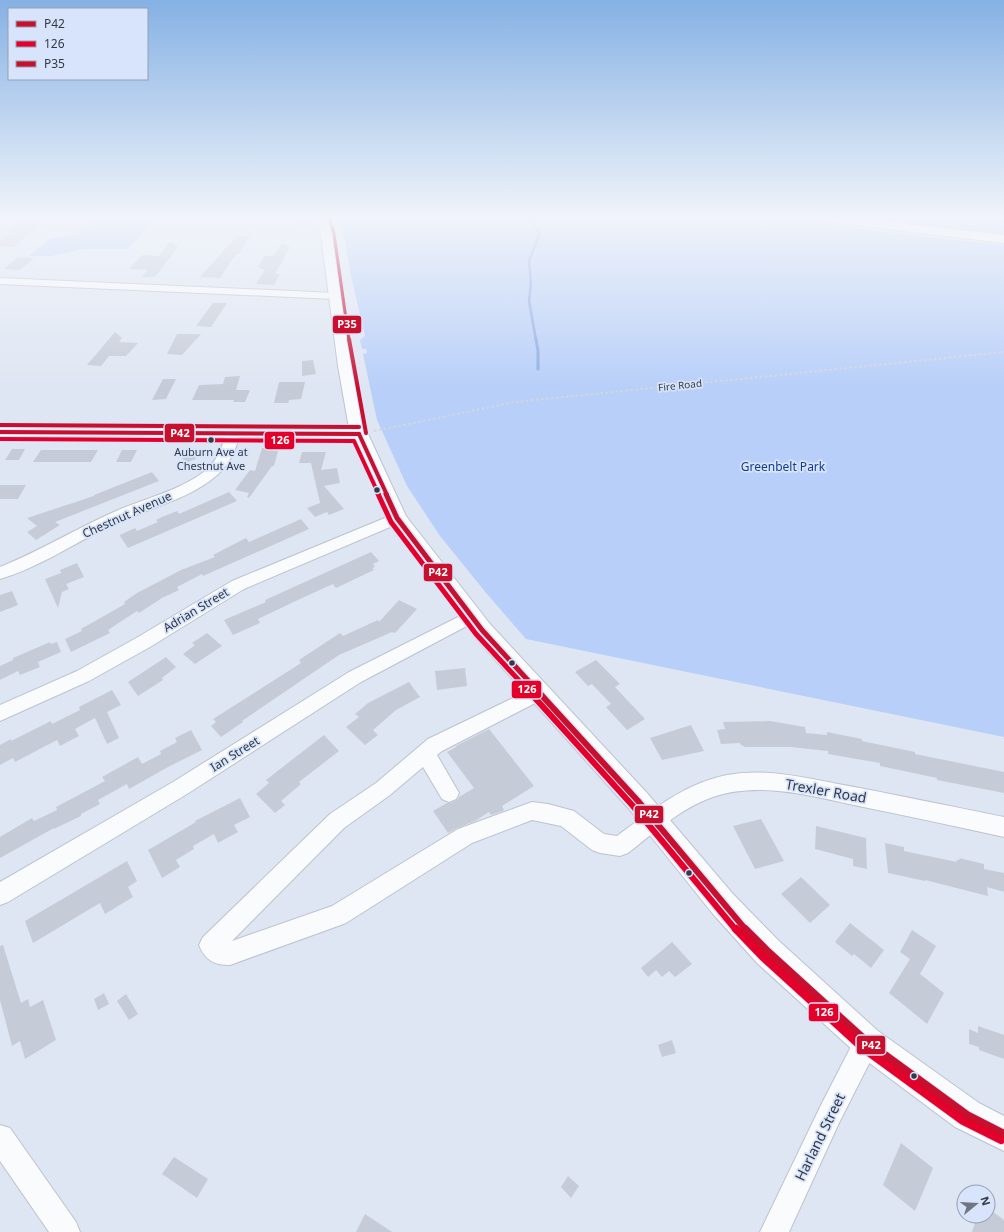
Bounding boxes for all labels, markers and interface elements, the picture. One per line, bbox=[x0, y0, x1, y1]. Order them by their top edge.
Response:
legend bbox=[8, 8, 148, 80]
text: P42 bbox=[44, 15, 65, 32]
text: 126 bbox=[44, 35, 65, 52]
text: P35 bbox=[44, 55, 65, 72]
line badge: P35 bbox=[332, 315, 362, 334]
text: P35 bbox=[337, 316, 357, 331]
street label: Fire Road bbox=[657, 376, 703, 394]
line badge: P42 bbox=[164, 423, 195, 443]
text: P42 bbox=[170, 425, 190, 440]
line badge: 126 bbox=[264, 431, 295, 450]
text: 126 bbox=[271, 432, 289, 447]
marker: Auburn Ave at Chestnut Ave bbox=[206, 435, 216, 445]
place label: Auburn Ave at Chestnut Ave bbox=[174, 444, 248, 473]
park label: Greenbelt Park bbox=[741, 458, 826, 475]
unlabelled marker bbox=[372, 485, 382, 495]
street label: Chestnut Avenue bbox=[79, 487, 174, 542]
line badge: P42 bbox=[423, 563, 453, 582]
text: P42 bbox=[428, 564, 448, 579]
street label: Adrian Street bbox=[160, 583, 232, 636]
unlabelled marker bbox=[507, 658, 517, 668]
line badge: 126 bbox=[511, 680, 542, 699]
text: 126 bbox=[518, 681, 536, 696]
street label: Ian Street bbox=[207, 731, 263, 775]
street label: Trexler Road bbox=[784, 774, 868, 807]
line badge: P42 bbox=[634, 805, 664, 824]
text: P42 bbox=[639, 806, 659, 821]
unlabelled marker bbox=[684, 868, 694, 878]
line badge: 126 bbox=[808, 1003, 839, 1022]
text: 126 bbox=[815, 1004, 833, 1019]
line badge: P42 bbox=[856, 1035, 886, 1055]
text: P42 bbox=[861, 1037, 881, 1052]
unlabelled marker bbox=[909, 1071, 919, 1081]
street label: Harland Street bbox=[790, 1090, 849, 1184]
north arrow bbox=[956, 1184, 996, 1224]
text: N bbox=[977, 1194, 995, 1207]

